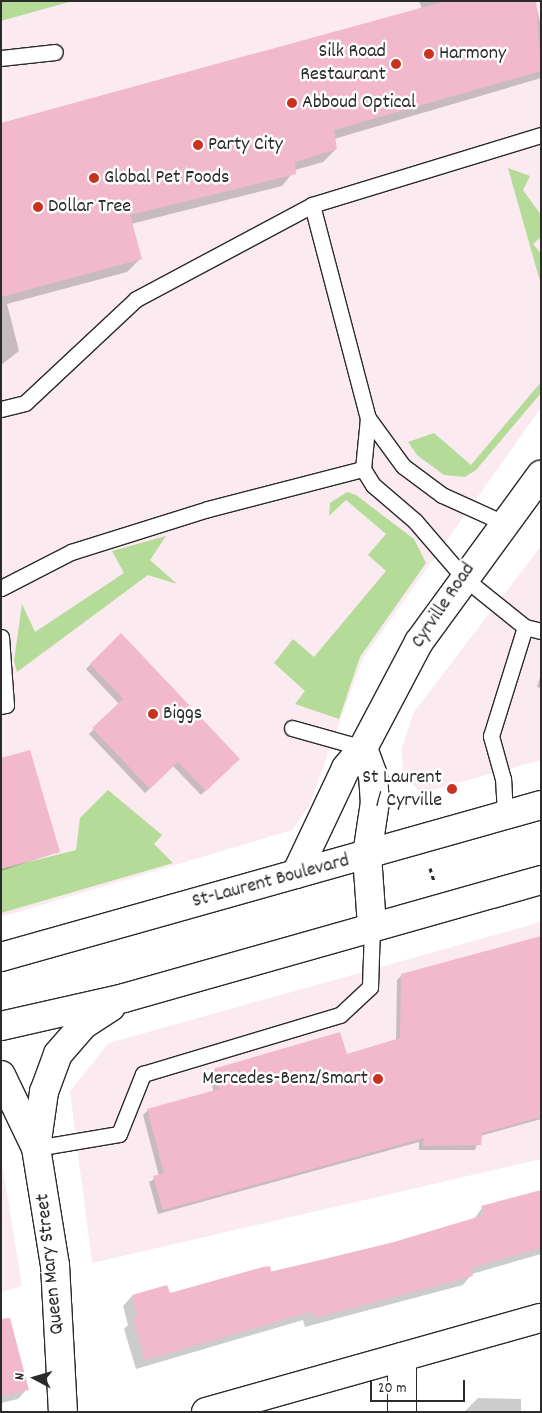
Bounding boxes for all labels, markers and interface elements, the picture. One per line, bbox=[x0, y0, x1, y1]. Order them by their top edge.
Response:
place label: Silk Road Restaurant bbox=[300, 40, 386, 87]
place label: Harmony bbox=[439, 42, 506, 66]
marker: Harmony bbox=[423, 48, 435, 60]
marker: Silk Road Restaurant bbox=[390, 58, 402, 70]
place label: Abboud Optical bbox=[302, 91, 416, 115]
marker: Abboud Optical bbox=[286, 97, 298, 109]
place label: Party City bbox=[208, 133, 283, 157]
marker: Party City bbox=[192, 139, 204, 151]
place label: Global Pet Foods bbox=[104, 166, 229, 190]
marker: Global Pet Foods bbox=[88, 172, 100, 184]
place label: Dollar Tree bbox=[48, 195, 131, 219]
marker: Dollar Tree bbox=[32, 201, 44, 213]
street label: Cyrville Road bbox=[407, 559, 481, 653]
place label: Biggs bbox=[163, 702, 202, 726]
marker: Biggs bbox=[147, 708, 159, 720]
place label: St Laurent / Cyrville bbox=[362, 766, 442, 813]
marker: St Laurent / Cyrville bbox=[446, 783, 458, 795]
street label: St-Laurent Boulevard bbox=[190, 849, 352, 915]
place label: Mercedes-Benz/Smart bbox=[202, 1067, 368, 1091]
marker: Mercedes-Benz/Smart bbox=[372, 1073, 384, 1085]
street label: Queen Mary Street bbox=[32, 1192, 70, 1336]
north arrow bbox=[10, 1353, 60, 1403]
scale bar bbox=[372, 1370, 467, 1402]
text: N bbox=[10, 1372, 30, 1381]
text: 20 m bbox=[378, 1378, 406, 1400]

